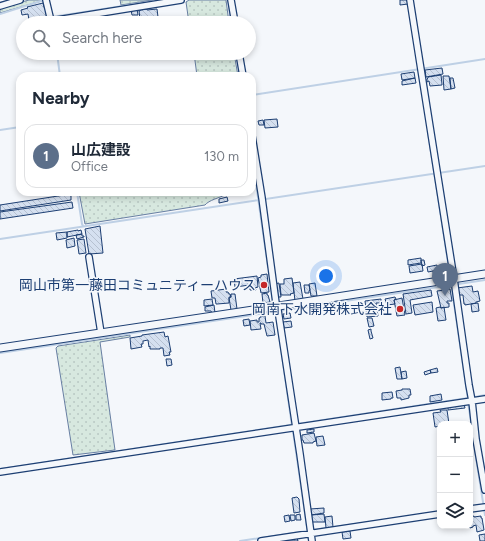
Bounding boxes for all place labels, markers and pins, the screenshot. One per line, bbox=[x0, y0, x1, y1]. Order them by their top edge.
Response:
pin: 1 bbox=[432, 263, 458, 296]
place label: 岡山市第一藤田コミュニティーハウス bbox=[19, 277, 256, 294]
marker: 岡山市第一藤田コミュニティーハウス bbox=[259, 280, 269, 290]
place label: 岡南下水開発株式会社 bbox=[252, 301, 392, 318]
marker: 岡南下水開発株式会社 bbox=[395, 304, 405, 314]

